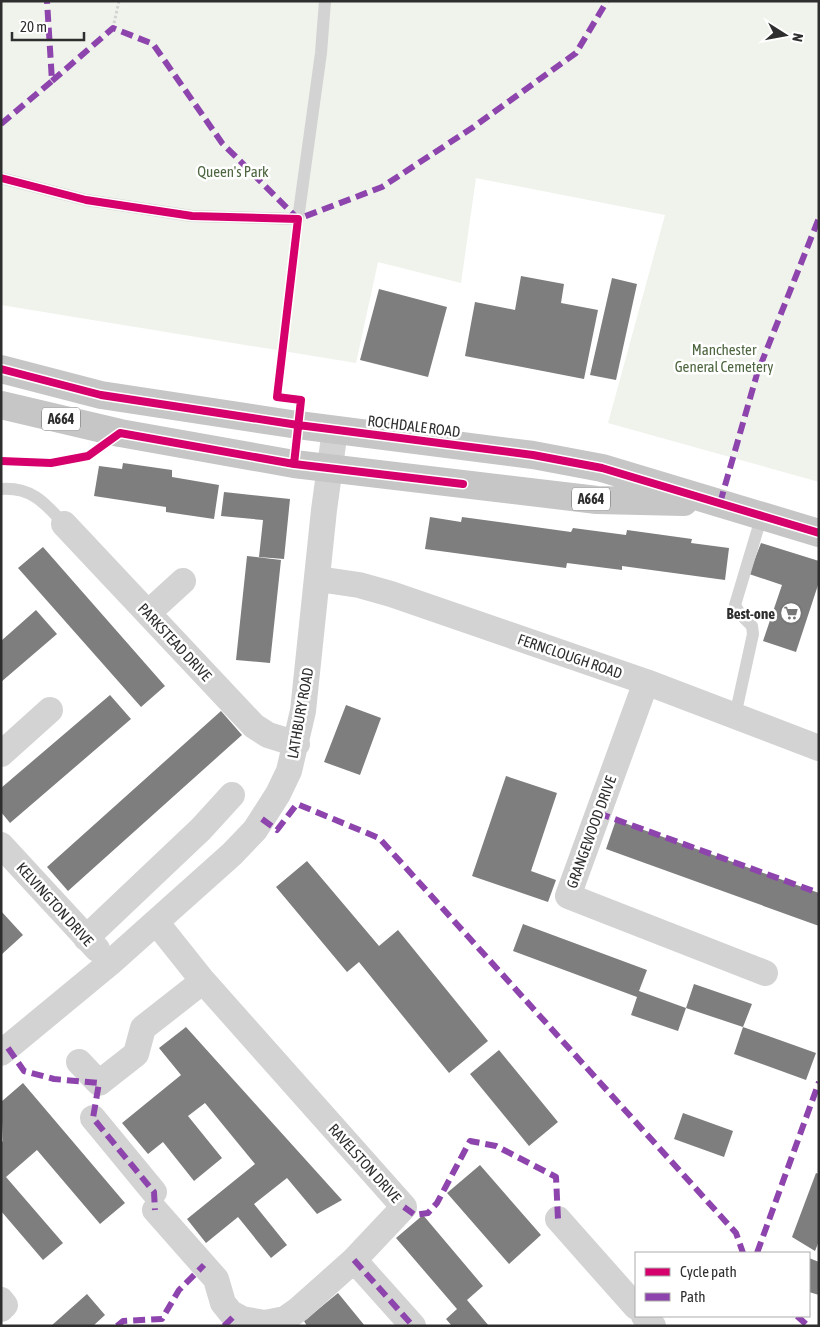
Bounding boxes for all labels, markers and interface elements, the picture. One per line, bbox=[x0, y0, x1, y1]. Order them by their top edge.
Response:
scale bar bbox=[12, 10, 85, 42]
north arrow bbox=[760, 10, 810, 60]
text: 20 m bbox=[20, 18, 47, 35]
text: N bbox=[789, 32, 806, 43]
park label: Queen's Park bbox=[197, 163, 269, 180]
park label: Manchester General Cemetery bbox=[675, 341, 773, 375]
road number: A664 bbox=[42, 408, 80, 430]
street label: ROCHDALE ROAD bbox=[367, 412, 461, 440]
road number: A664 bbox=[572, 488, 610, 510]
street label: PARKSTEAD DRIVE bbox=[135, 600, 216, 685]
supermarket icon: Best-one bbox=[779, 601, 803, 625]
place label: Best-one bbox=[727, 605, 775, 622]
street label: FERNCLOUGH ROAD bbox=[516, 630, 624, 682]
street label: LATHBURY ROAD bbox=[284, 666, 316, 760]
street label: GRANGEWOOD DRIVE bbox=[563, 773, 619, 890]
street label: KELVINGTON DRIVE bbox=[13, 859, 97, 950]
street label: RAVELSTON DRIVE bbox=[325, 1120, 405, 1206]
legend bbox=[635, 1252, 810, 1317]
text: Cycle path bbox=[680, 1263, 737, 1280]
text: Path bbox=[680, 1288, 706, 1305]

